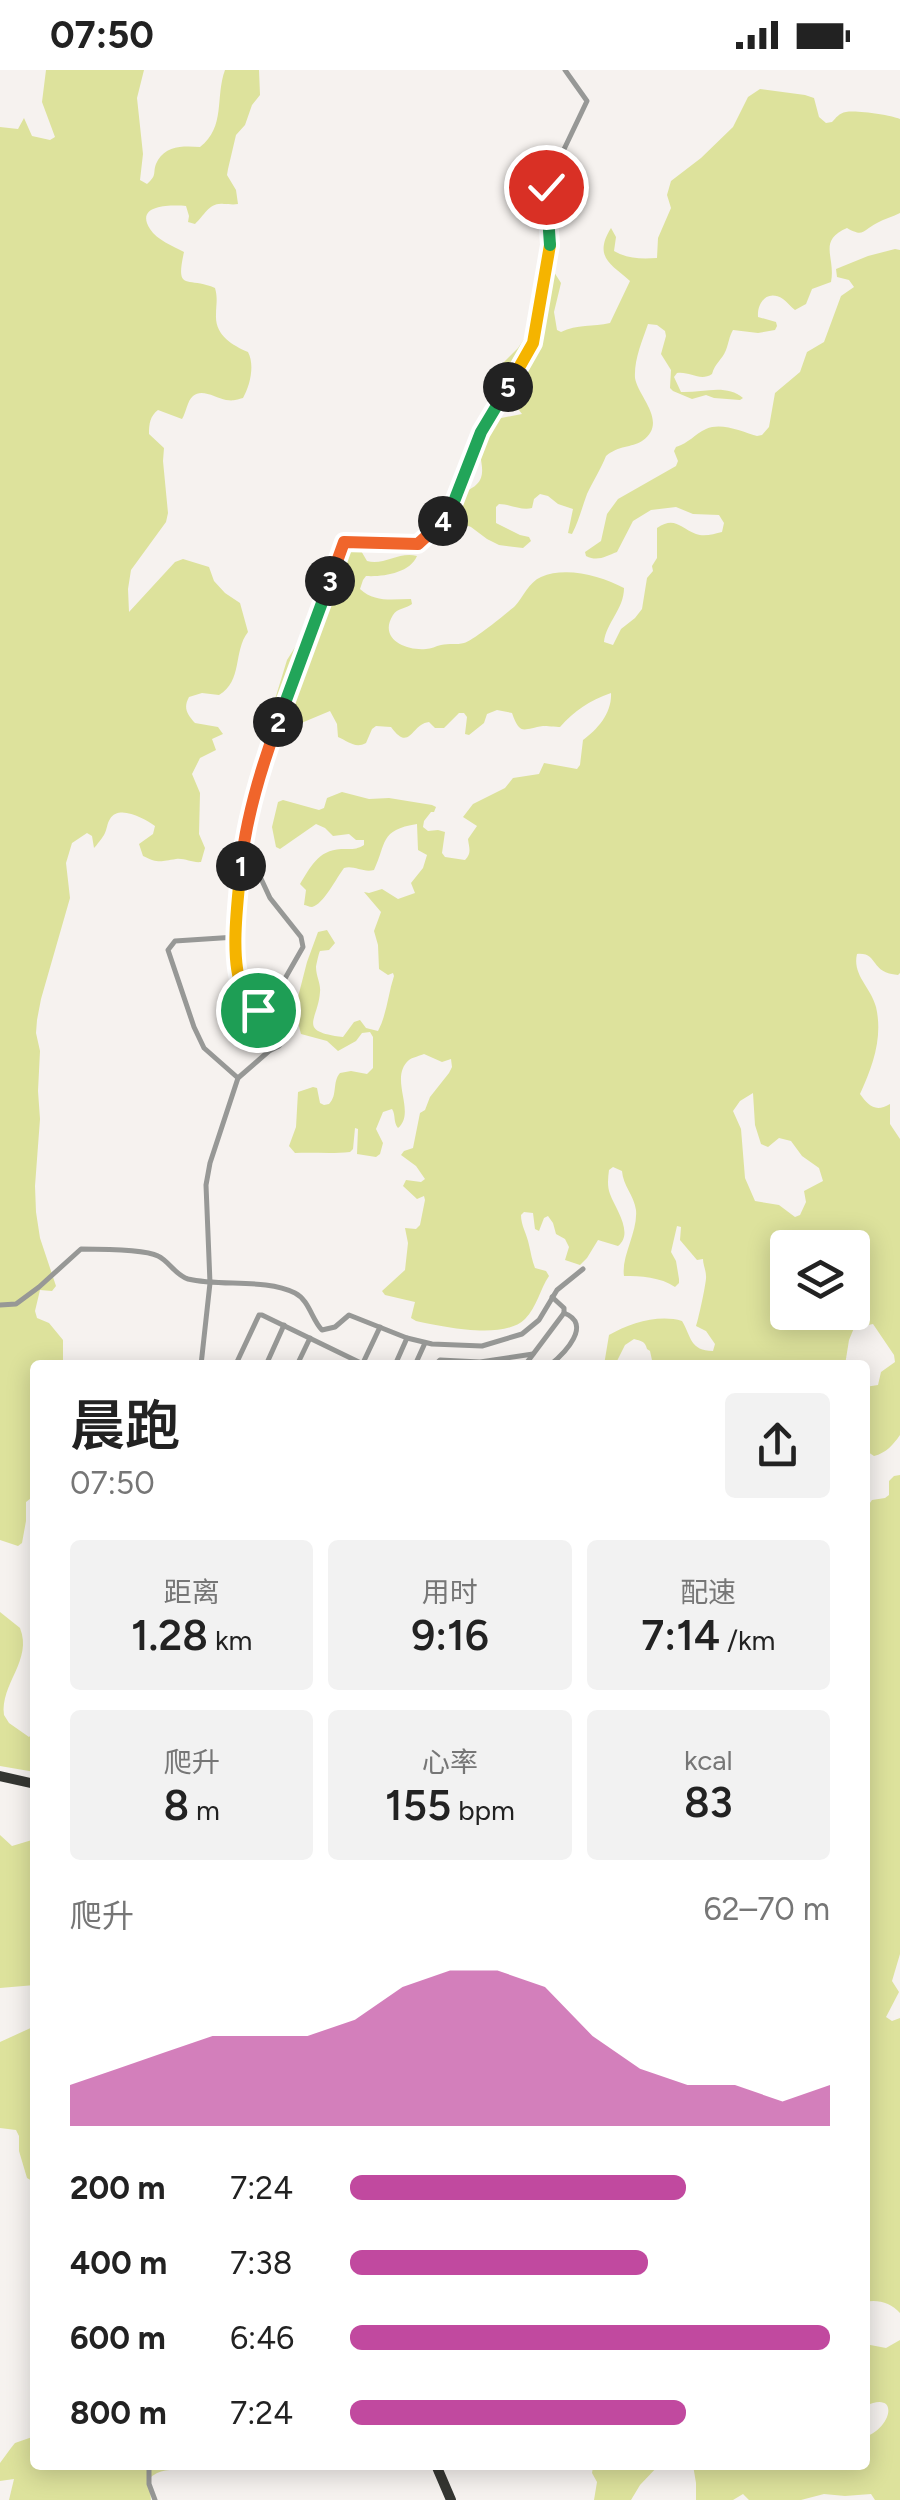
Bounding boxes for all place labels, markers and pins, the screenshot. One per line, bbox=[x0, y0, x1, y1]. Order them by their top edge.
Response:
pin bbox=[504, 145, 589, 230]
pin: 5 bbox=[483, 362, 533, 412]
pin: 4 bbox=[418, 496, 468, 546]
pin: 3 bbox=[305, 556, 355, 606]
pin: 2 bbox=[253, 697, 303, 747]
pin: 1 bbox=[216, 841, 266, 891]
pin bbox=[216, 968, 301, 1053]

